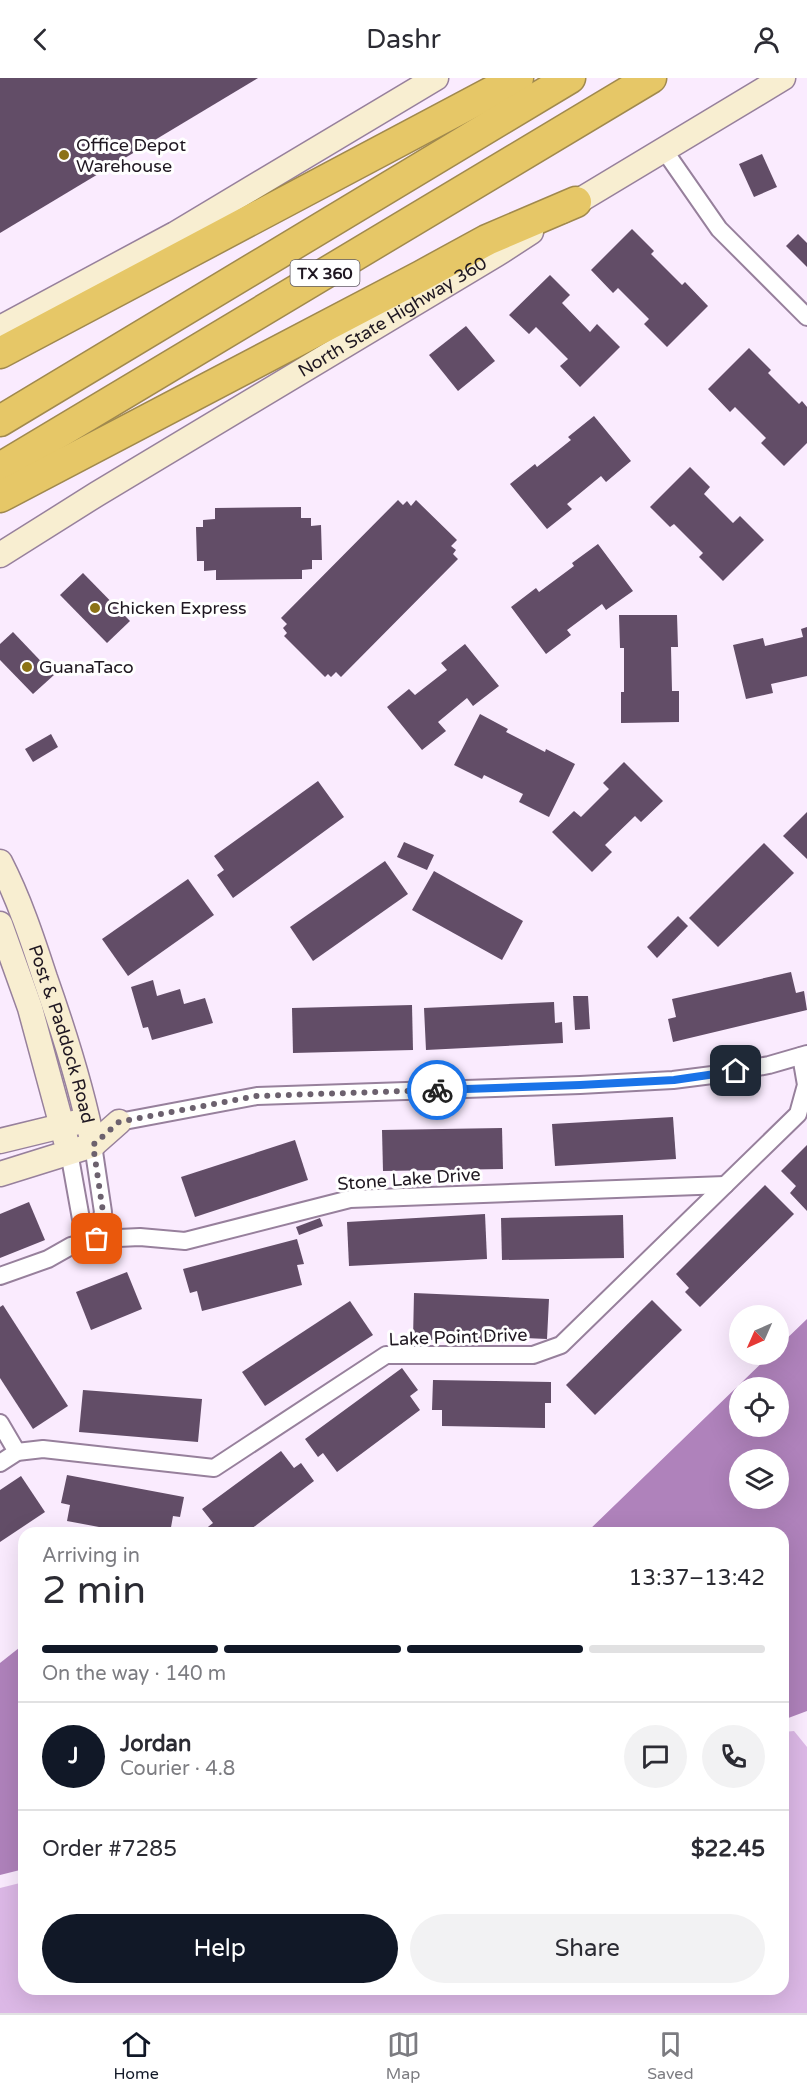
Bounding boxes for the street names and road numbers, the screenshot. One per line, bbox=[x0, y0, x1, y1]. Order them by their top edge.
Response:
street label: North State Highway 360 bbox=[294, 252, 491, 382]
road number: TX 360 bbox=[290, 260, 360, 286]
street label: Post & Paddock Road bbox=[24, 942, 99, 1125]
street label: Stone Lake Drive bbox=[337, 1163, 481, 1195]
street label: Lake Point Drive bbox=[388, 1324, 528, 1350]

